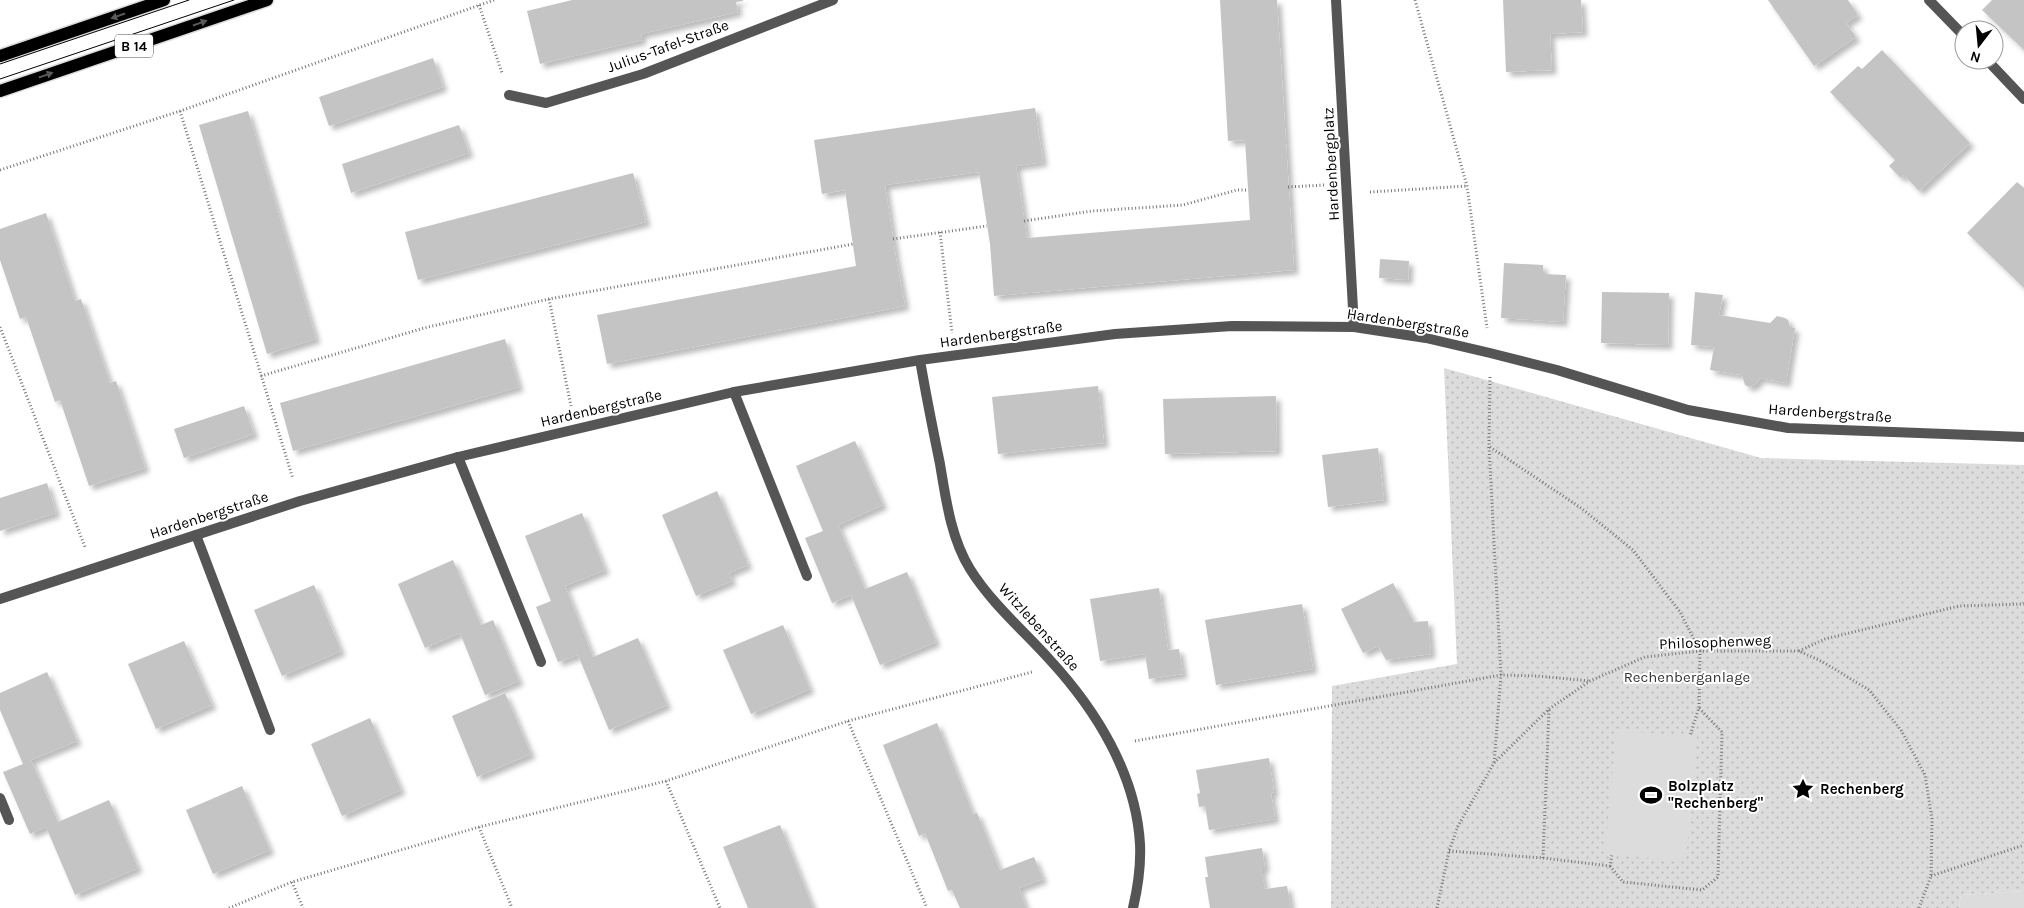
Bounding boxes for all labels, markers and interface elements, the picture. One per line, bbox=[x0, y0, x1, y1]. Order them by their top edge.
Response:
one-way arrow bbox=[110, 12, 125, 20]
street label: Julius-Tafel-Straße bbox=[605, 16, 731, 76]
one-way arrow bbox=[193, 19, 208, 27]
north arrow bbox=[1954, 20, 2004, 70]
road number: B 14 bbox=[115, 34, 153, 58]
text: N bbox=[1968, 47, 1983, 67]
one-way arrow bbox=[39, 71, 54, 79]
street label: Hardenbergplatz bbox=[1319, 107, 1343, 221]
street label: Hardenbergstraße bbox=[1346, 304, 1470, 342]
street label: Hardenbergstraße bbox=[938, 316, 1064, 352]
street label: Hardenbergstraße bbox=[539, 385, 663, 431]
street label: Hardenbergstraße bbox=[1768, 400, 1892, 426]
street label: Hardenbergstraße bbox=[147, 487, 271, 543]
street label: Witzlebenstraße bbox=[995, 579, 1083, 675]
street label: Philosophenweg bbox=[1659, 631, 1772, 653]
park label: Rechenberganlage bbox=[1624, 668, 1750, 686]
place icon: Rechenberg bbox=[1790, 776, 1816, 802]
place label: Bolzplatz "Rechenberg" bbox=[1668, 777, 1764, 812]
place label: Rechenberg bbox=[1820, 780, 1904, 798]
sports icon: Bolzplatz "Rechenberg" bbox=[1638, 782, 1664, 808]

